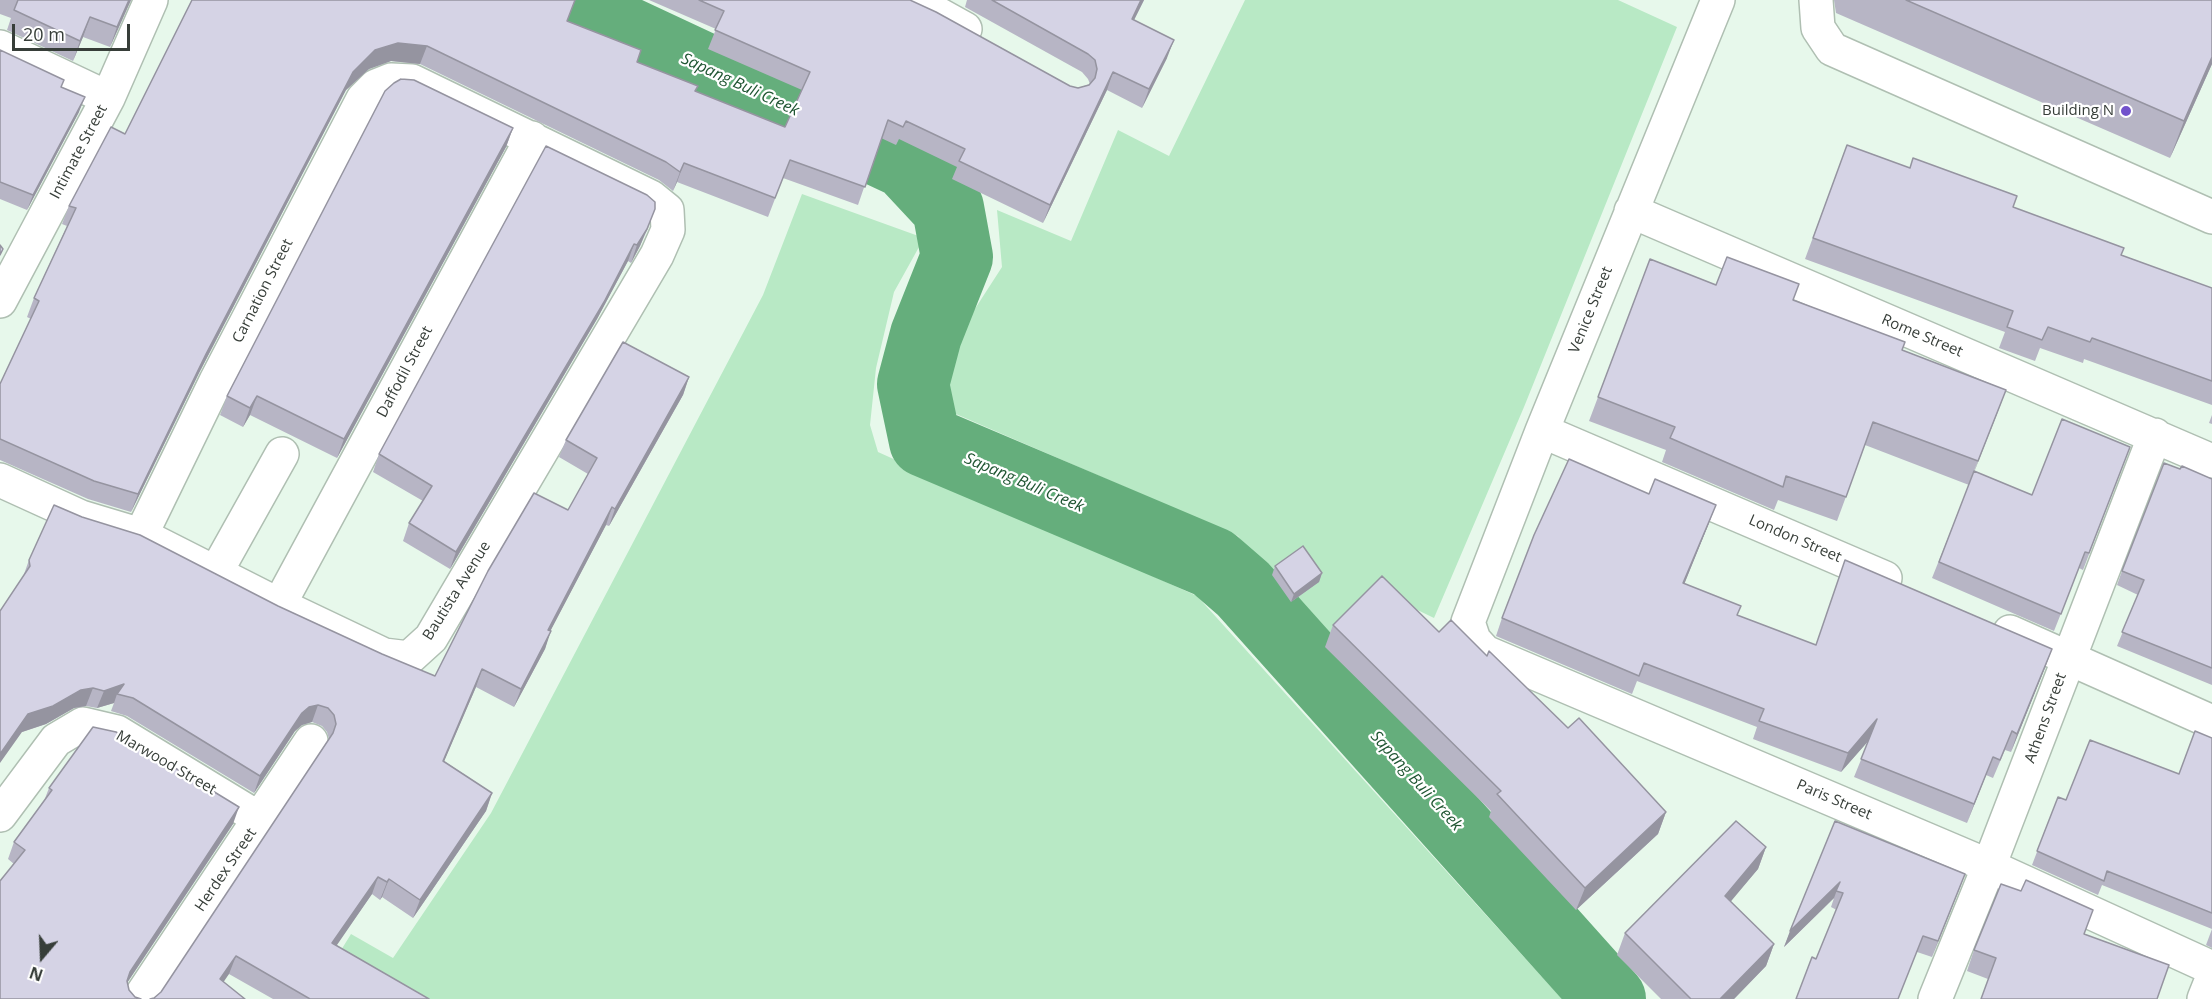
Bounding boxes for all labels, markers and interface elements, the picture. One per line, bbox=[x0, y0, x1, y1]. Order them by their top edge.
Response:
scale bar bbox=[15, 12, 134, 50]
text: 20 m bbox=[23, 22, 65, 46]
water label: Sapang Buli Creek bbox=[678, 49, 802, 121]
street label: Intimate Street bbox=[47, 102, 111, 202]
place label: Building N bbox=[2042, 102, 2114, 120]
marker: Building N bbox=[2119, 104, 2133, 118]
street label: Carnation Street bbox=[229, 236, 297, 346]
street label: Venice Street bbox=[1565, 264, 1617, 356]
street label: Rome Street bbox=[1879, 311, 1965, 361]
street label: Daffodil Street bbox=[373, 323, 437, 421]
water label: Sapang Buli Creek bbox=[962, 449, 1086, 517]
street label: London Street bbox=[1746, 511, 1844, 567]
street label: Bautista Avenue bbox=[419, 538, 495, 644]
street label: Athens Street bbox=[2021, 670, 2071, 766]
street label: Marwood Street bbox=[113, 727, 219, 799]
water label: Sapang Buli Creek bbox=[1366, 727, 1466, 835]
street label: Paris Street bbox=[1794, 776, 1874, 824]
street label: Herdex Street bbox=[191, 825, 261, 915]
north arrow bbox=[12, 927, 72, 987]
text: N bbox=[26, 962, 46, 987]

